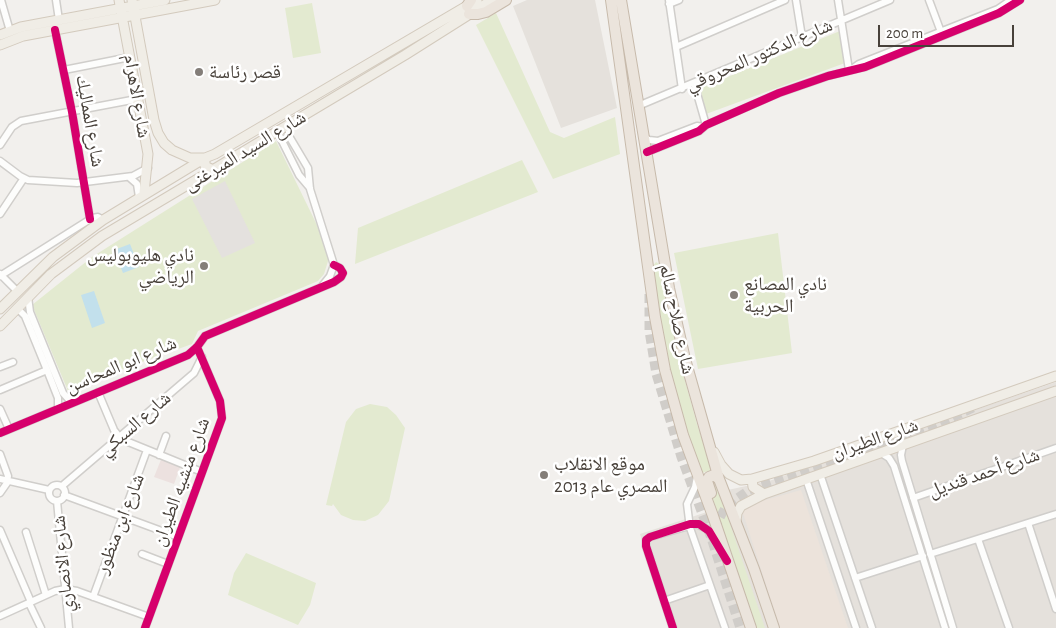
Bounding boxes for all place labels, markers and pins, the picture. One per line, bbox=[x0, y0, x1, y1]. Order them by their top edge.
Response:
place label: قصر رئاسة bbox=[209, 61, 281, 83]
marker: قصر رئاسة bbox=[193, 66, 205, 78]
place label: نادي هليوبوليس الرياضي bbox=[87, 244, 194, 288]
marker: نادي هليوبوليس الرياضي bbox=[198, 260, 210, 272]
place label: نادي المصانع الحربية bbox=[744, 273, 827, 317]
marker: نادي المصانع الحربية bbox=[728, 289, 740, 301]
place label: موقع الانقلاب المصري عام 2013 bbox=[554, 453, 668, 497]
marker: موقع الانقلاب المصري عام 2013 bbox=[538, 469, 550, 481]

